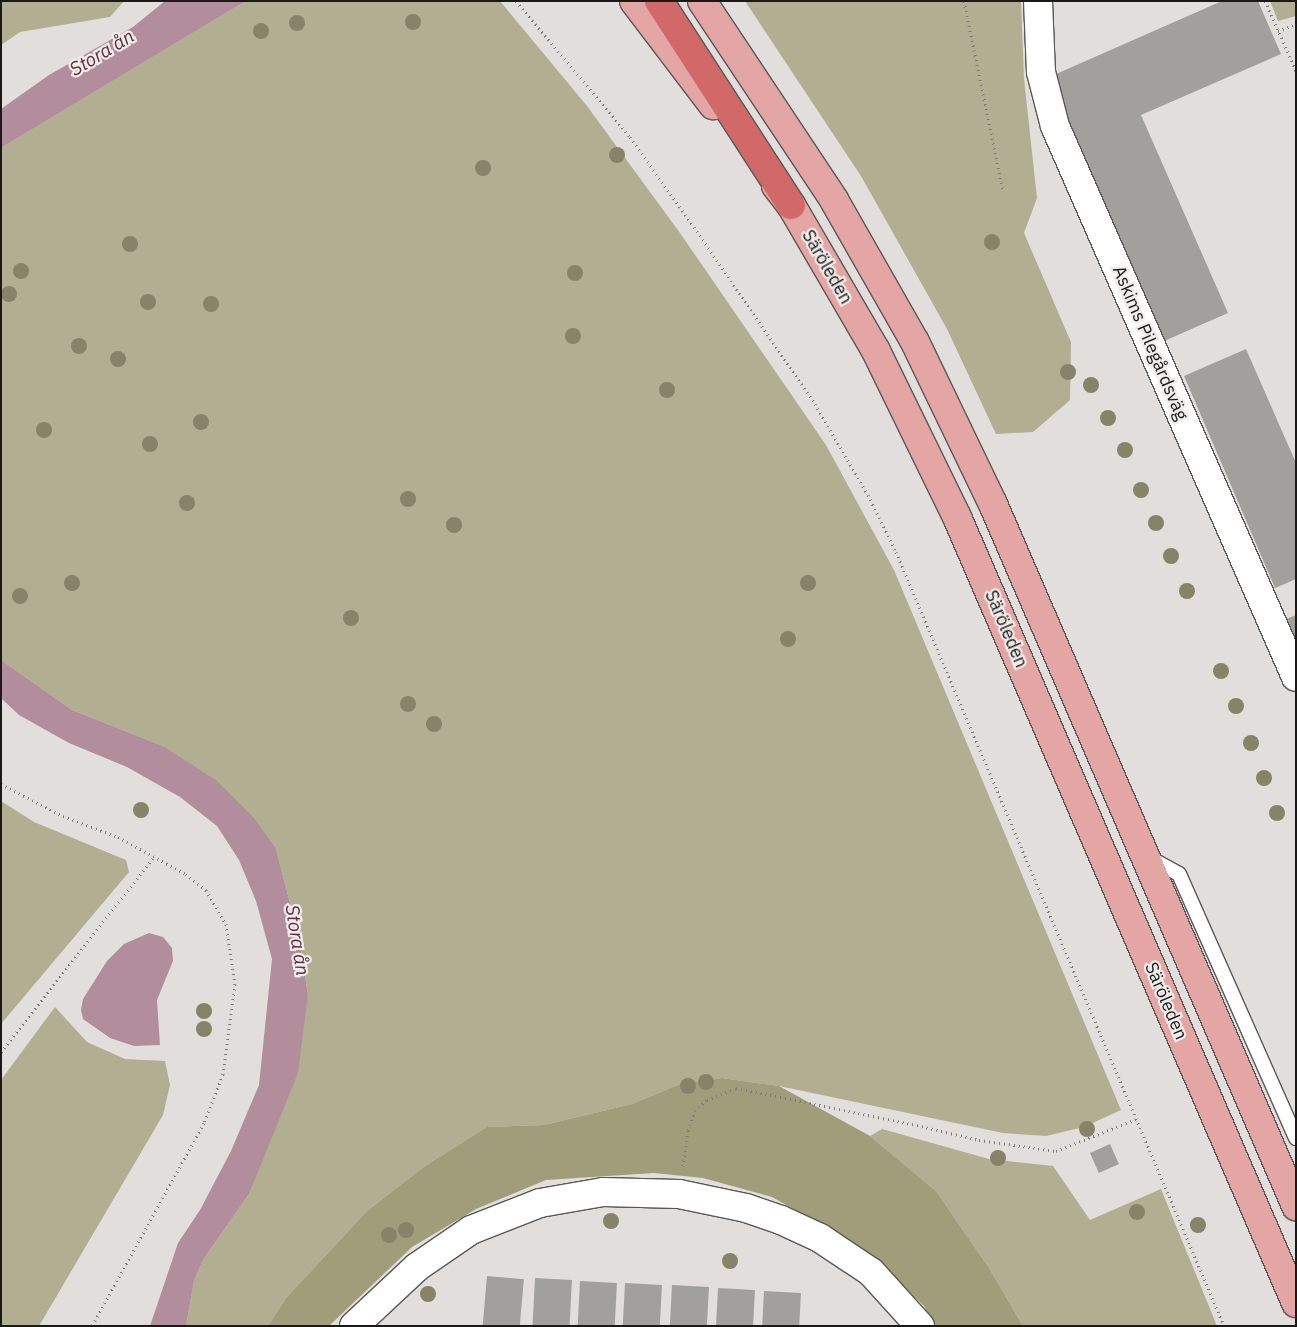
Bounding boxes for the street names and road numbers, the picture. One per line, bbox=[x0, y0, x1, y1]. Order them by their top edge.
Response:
street label: Säröleden bbox=[797, 226, 857, 308]
street label: Askims Pilegårdsväg bbox=[1108, 263, 1192, 423]
street label: Säröleden bbox=[980, 587, 1032, 671]
street label: Säröleden bbox=[1140, 959, 1192, 1043]

